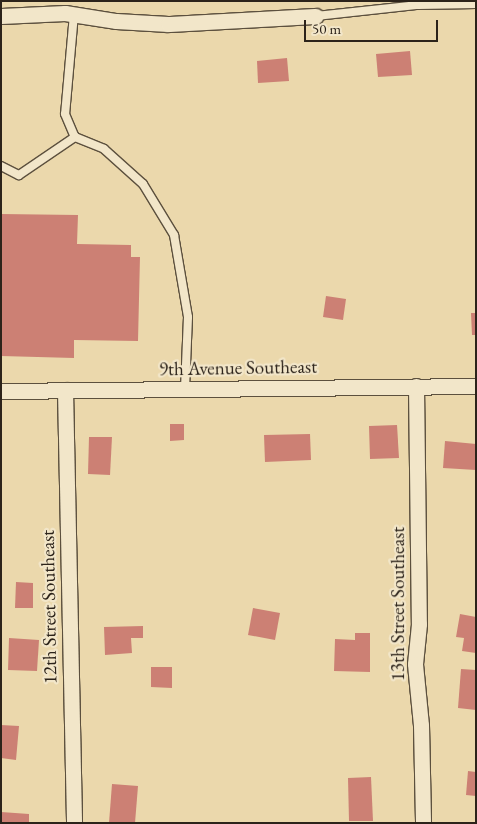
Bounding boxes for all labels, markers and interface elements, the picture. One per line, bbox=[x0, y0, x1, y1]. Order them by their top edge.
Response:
scale bar bbox=[307, 10, 441, 42]
text: 50 m bbox=[312, 19, 341, 38]
street label: 9th Avenue Southeast bbox=[159, 355, 317, 381]
street label: 13th Street Southeast bbox=[387, 527, 409, 681]
street label: 12th Street Southeast bbox=[36, 530, 62, 684]

